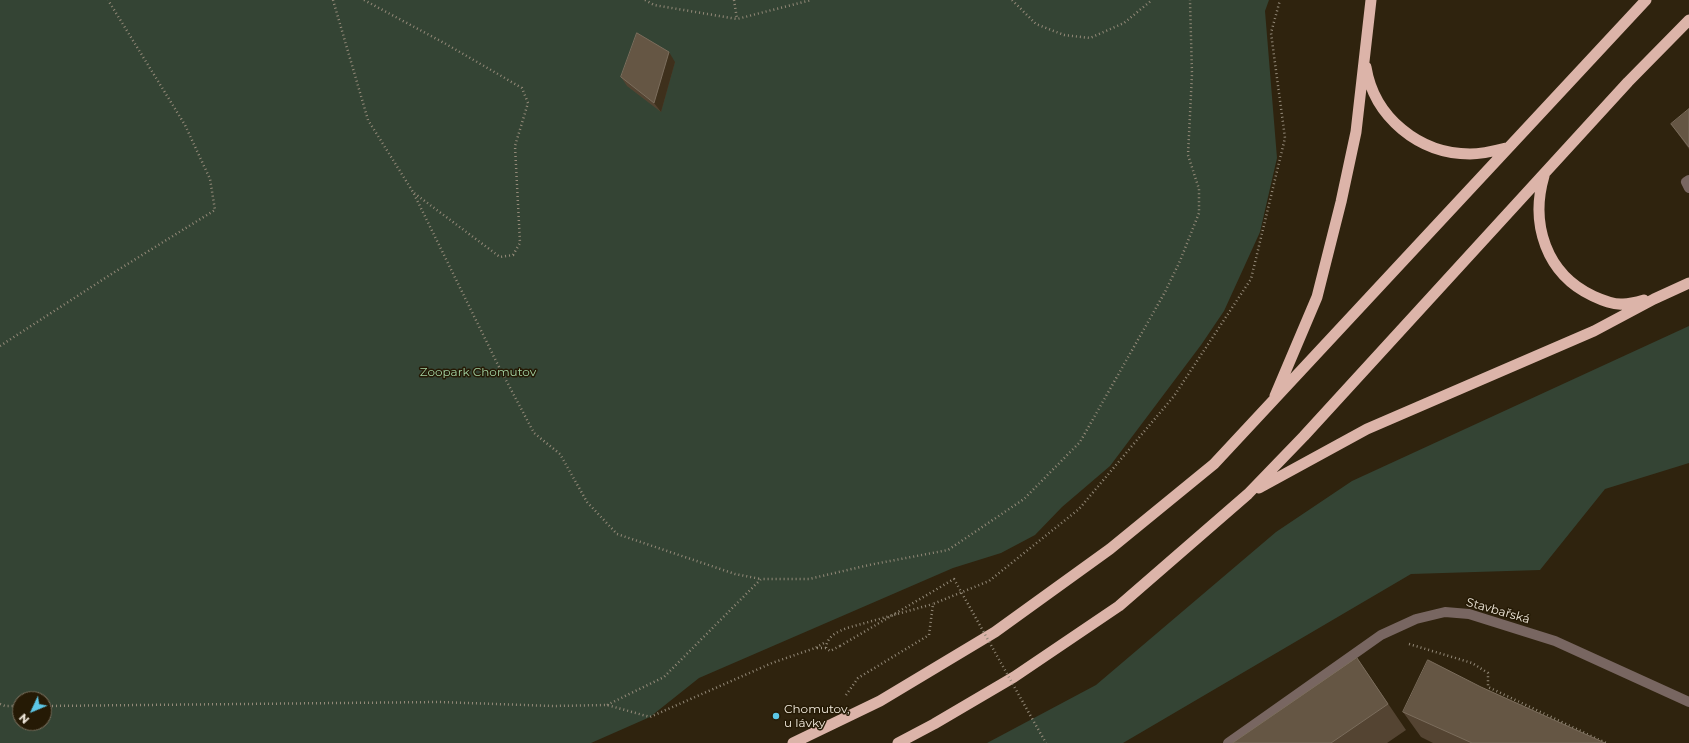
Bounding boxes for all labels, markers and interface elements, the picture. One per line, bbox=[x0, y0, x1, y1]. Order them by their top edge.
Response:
park label: Zoopark Chomutov bbox=[420, 365, 536, 379]
street label: Stavbařská bbox=[1465, 595, 1531, 627]
north arrow bbox=[12, 691, 52, 731]
place label: Chomutov, u lávky bbox=[784, 702, 850, 730]
text: N bbox=[16, 711, 32, 727]
marker: Chomutov, u lávky bbox=[771, 711, 781, 721]

